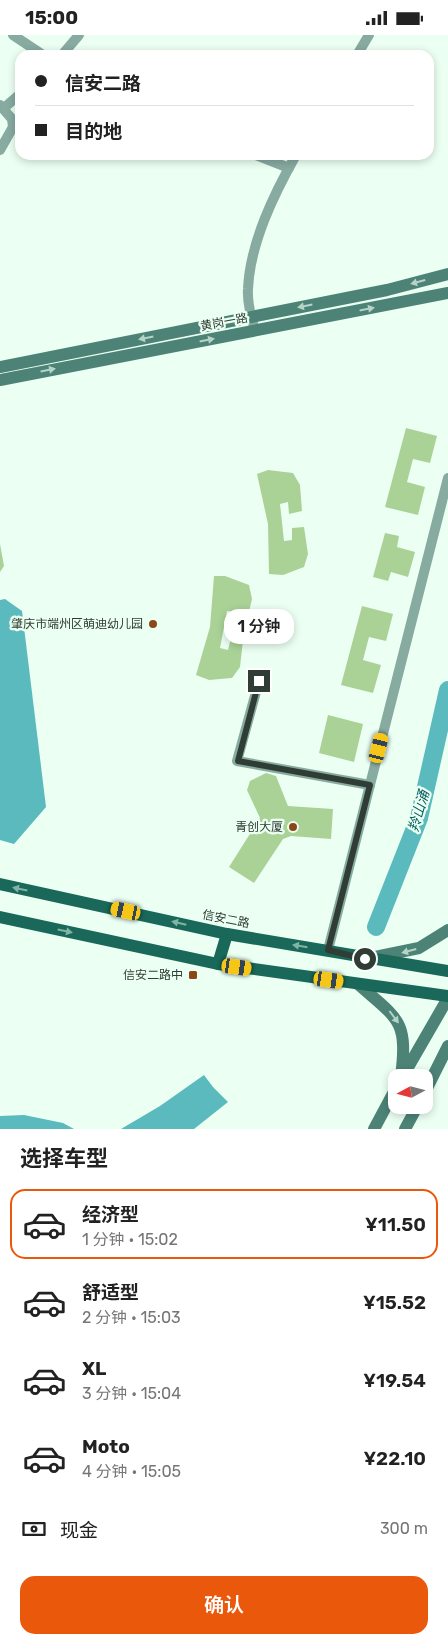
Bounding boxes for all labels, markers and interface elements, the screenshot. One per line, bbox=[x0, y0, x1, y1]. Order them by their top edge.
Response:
text: 15:00 bbox=[25, 6, 78, 29]
text: 信安二路 bbox=[65, 72, 141, 95]
text: 目的地 bbox=[65, 120, 122, 143]
one-way arrow bbox=[410, 278, 425, 286]
one-way arrow bbox=[298, 302, 313, 310]
one-way arrow bbox=[359, 304, 375, 312]
street label: 黄岗一路 bbox=[199, 311, 249, 333]
one-way arrow bbox=[138, 334, 153, 342]
one-way arrow bbox=[200, 335, 216, 343]
one-way arrow bbox=[40, 366, 56, 374]
callout: 1 分钟 bbox=[224, 609, 294, 643]
place label: 肇庆市端州区萌迪幼儿园 bbox=[11, 617, 143, 631]
text: 1 分钟 bbox=[237, 617, 281, 636]
marker: 肇庆市端州区萌迪幼儿园 bbox=[147, 618, 159, 630]
route end bbox=[248, 670, 270, 692]
car bbox=[368, 732, 389, 764]
water label: 羚山涌 bbox=[405, 787, 434, 834]
place label: 青创大厦 bbox=[235, 820, 283, 834]
marker: 青创大厦 bbox=[287, 821, 299, 833]
one-way arrow bbox=[12, 884, 28, 892]
car bbox=[109, 901, 142, 921]
street label: 信安二路 bbox=[201, 908, 251, 930]
one-way arrow bbox=[171, 919, 187, 927]
one-way arrow bbox=[57, 927, 73, 935]
one-way arrow bbox=[292, 941, 308, 949]
one-way arrow bbox=[402, 947, 417, 955]
route start bbox=[354, 948, 376, 970]
car bbox=[221, 957, 252, 977]
place label: 信安二路中 bbox=[123, 968, 183, 982]
marker: 信安二路中 bbox=[187, 969, 199, 981]
car bbox=[313, 970, 344, 990]
one-way arrow bbox=[389, 1010, 400, 1023]
north arrow bbox=[388, 1069, 432, 1114]
map controls bbox=[388, 1069, 433, 1114]
text: 选择车型 bbox=[20, 1145, 108, 1172]
icon: car bbox=[22, 1202, 67, 1247]
text: 经济型 bbox=[82, 1203, 139, 1226]
text: ¥11.50 bbox=[365, 1213, 426, 1236]
text: 1 分钟 · 15:02 bbox=[82, 1230, 178, 1249]
icon: car bbox=[22, 1280, 67, 1325]
text: 舒适型 bbox=[82, 1281, 139, 1304]
text: ¥15.52 bbox=[363, 1291, 426, 1314]
text: 2 分钟 · 15:03 bbox=[82, 1308, 181, 1327]
text: XL bbox=[82, 1357, 106, 1380]
icon: car bbox=[22, 1358, 67, 1403]
text: ¥19.54 bbox=[363, 1369, 426, 1392]
text: 3 分钟 · 15:04 bbox=[82, 1384, 181, 1403]
text: Moto bbox=[82, 1435, 130, 1458]
icon: car bbox=[22, 1436, 67, 1481]
text: ¥22.10 bbox=[363, 1447, 426, 1470]
text: 4 分钟 · 15:05 bbox=[82, 1462, 181, 1481]
icon: cash bbox=[20, 1515, 48, 1543]
text: 现金 bbox=[60, 1519, 98, 1542]
text: 300 m bbox=[380, 1519, 428, 1538]
button: 确认 bbox=[20, 1576, 428, 1634]

